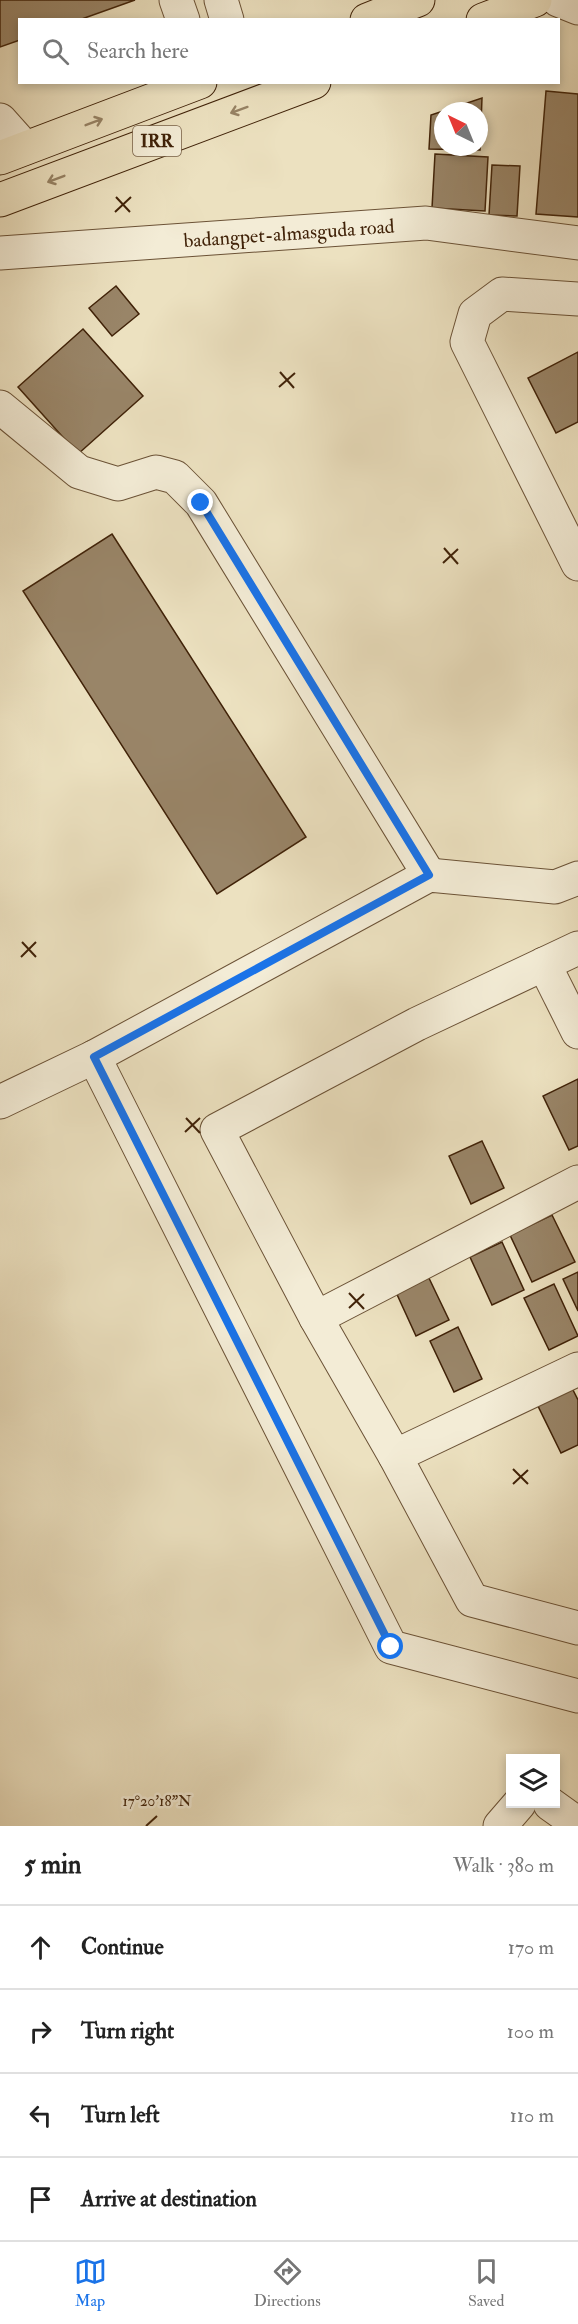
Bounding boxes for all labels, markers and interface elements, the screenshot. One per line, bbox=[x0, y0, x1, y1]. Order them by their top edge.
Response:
search box bbox=[18, 18, 560, 84]
icon: search bbox=[39, 35, 72, 68]
text: Search here bbox=[87, 37, 189, 65]
north arrow bbox=[434, 102, 488, 156]
one-way arrow bbox=[230, 106, 249, 117]
one-way arrow bbox=[84, 116, 103, 127]
road number: IRR bbox=[133, 126, 181, 156]
one-way arrow bbox=[48, 174, 66, 185]
street label: badangpet-almasguda road bbox=[183, 214, 396, 254]
route end bbox=[187, 489, 213, 515]
route start bbox=[377, 1633, 403, 1659]
map controls bbox=[506, 1754, 560, 1808]
button: layers bbox=[506, 1754, 560, 1808]
text: 17°20'18"N bbox=[122, 1792, 192, 1811]
text: 5 min bbox=[24, 1849, 81, 1881]
text: Walk · 380 m bbox=[453, 1853, 554, 1878]
icon: ahead bbox=[24, 1931, 57, 1964]
text: Continue bbox=[81, 1933, 164, 1961]
text: 170 m bbox=[508, 1935, 554, 1960]
icon: right bbox=[24, 2015, 57, 2048]
text: Turn right bbox=[81, 2017, 174, 2045]
text: 100 m bbox=[507, 2019, 554, 2044]
icon: left bbox=[24, 2099, 57, 2132]
text: Turn left bbox=[81, 2101, 160, 2129]
text: 110 m bbox=[510, 2103, 554, 2128]
icon: arrive bbox=[24, 2183, 57, 2216]
text: Arrive at destination bbox=[81, 2185, 257, 2213]
tab: Map bbox=[74, 2255, 107, 2311]
tab: Directions bbox=[254, 2255, 321, 2311]
tab: Saved bbox=[468, 2255, 504, 2311]

